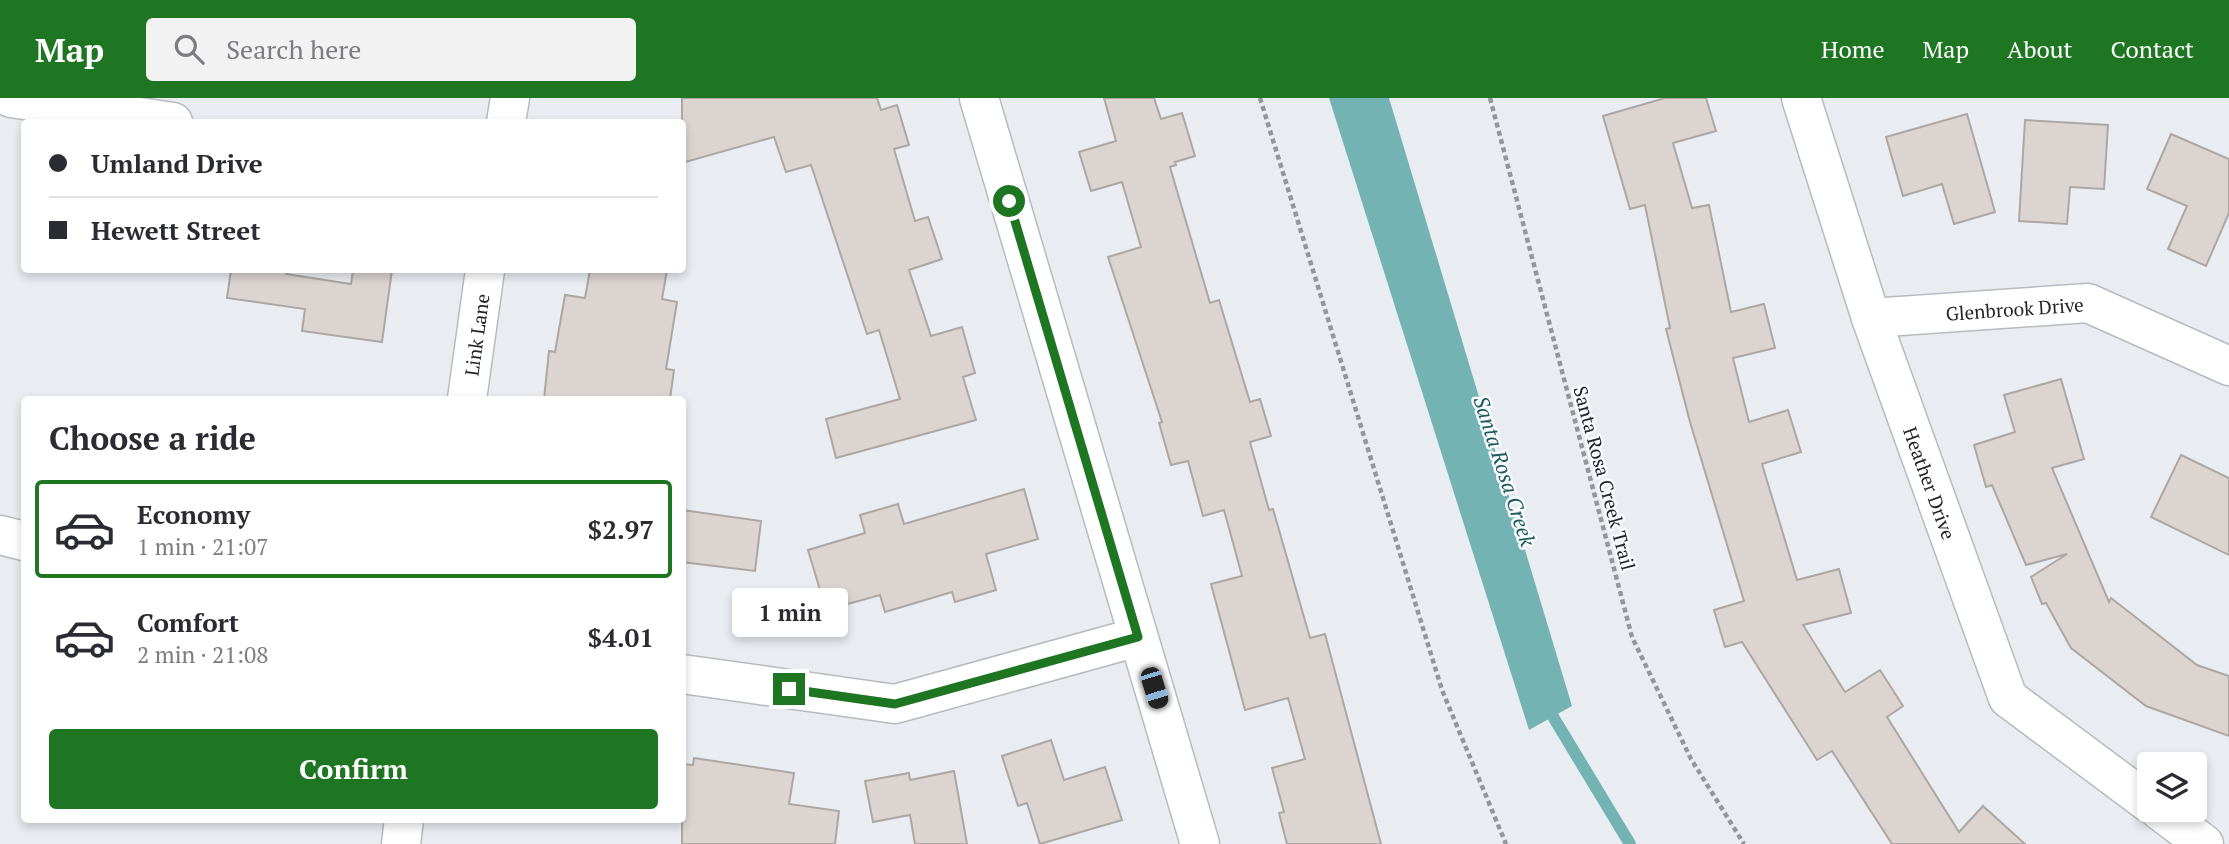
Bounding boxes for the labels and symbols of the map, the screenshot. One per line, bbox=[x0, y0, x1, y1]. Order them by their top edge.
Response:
route start bbox=[993, 185, 1025, 217]
street label: Glenbrook Drive bbox=[1945, 291, 2084, 325]
street label: Link Lane bbox=[458, 292, 494, 377]
street label: Santa Rosa Creek Trail bbox=[1568, 383, 1642, 573]
water label: Santa Rosa Creek bbox=[1467, 392, 1543, 551]
street label: Heather Drive bbox=[1899, 423, 1962, 543]
callout: 1 min bbox=[731, 588, 847, 636]
car bbox=[1138, 665, 1171, 711]
route end bbox=[773, 673, 805, 705]

